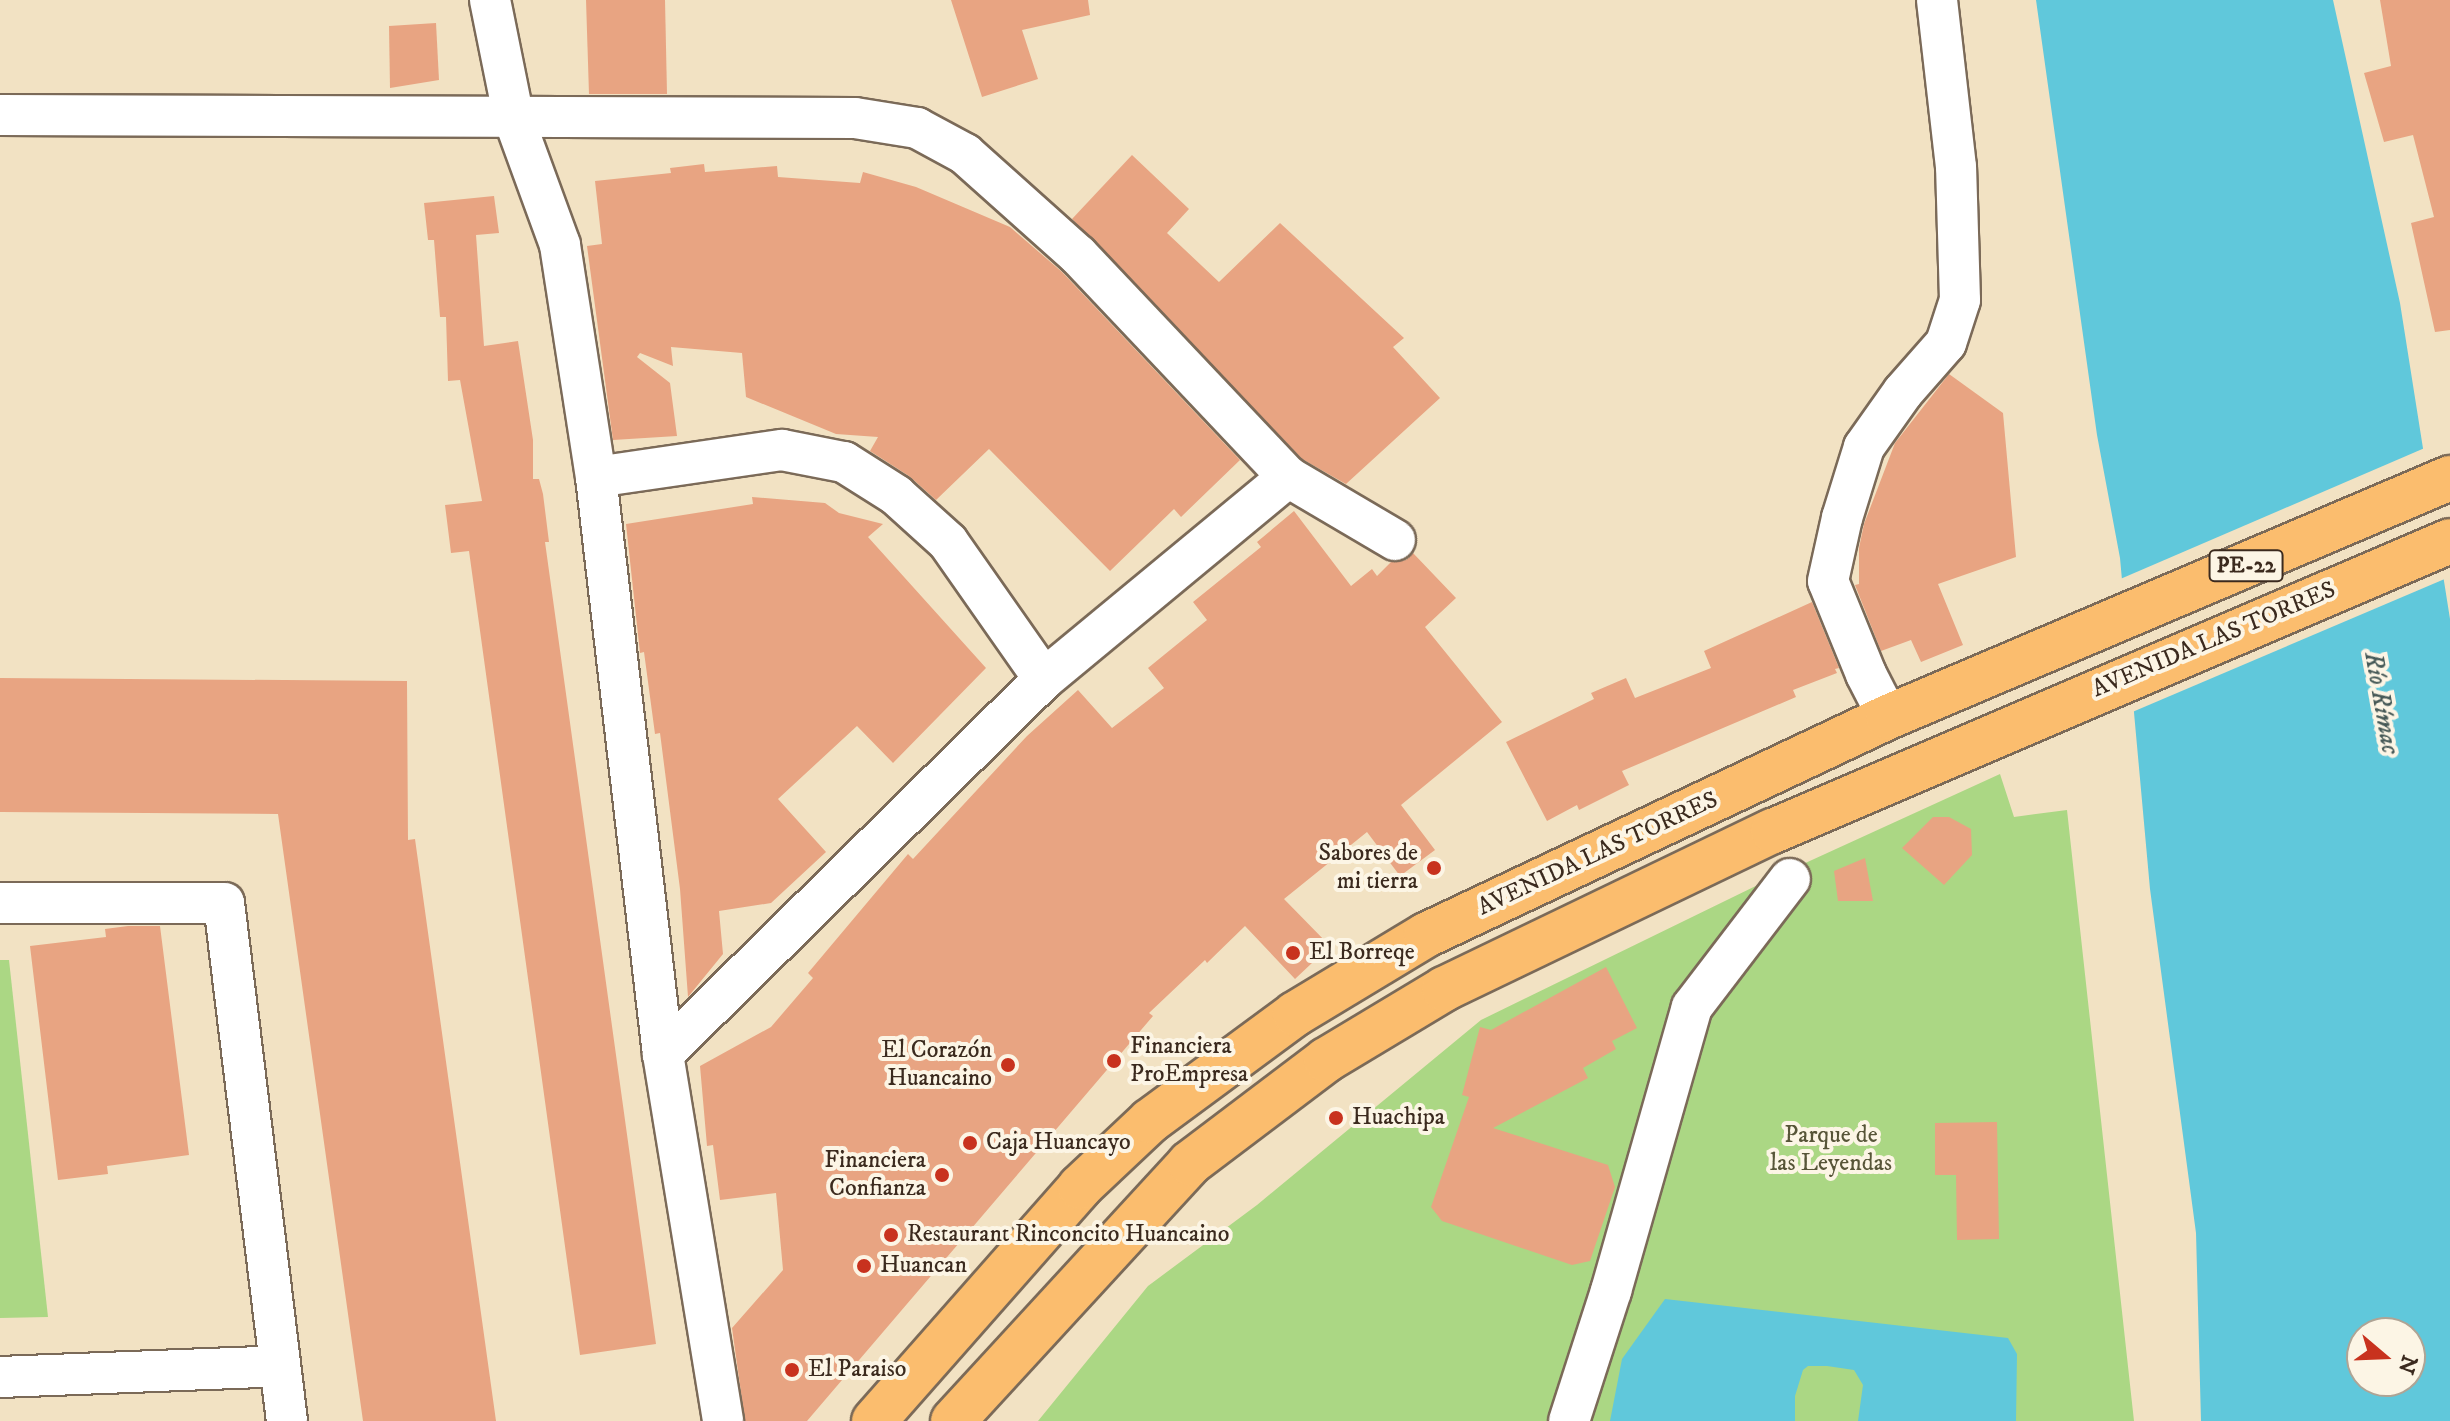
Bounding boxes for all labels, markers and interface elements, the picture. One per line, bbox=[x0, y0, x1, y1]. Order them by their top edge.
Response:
road number: PE-22 bbox=[2208, 548, 2284, 584]
street label: AVENIDA LAS TORRES bbox=[2088, 576, 2340, 704]
water label: Río Rímac bbox=[2357, 650, 2405, 756]
street label: AVENIDA LAS TORRES bbox=[1473, 786, 1723, 922]
place label: Sabores de mi tierra bbox=[1318, 840, 1418, 896]
marker: Sabores de mi tierra bbox=[1425, 859, 1443, 877]
place label: El Borreqe bbox=[1309, 939, 1415, 967]
marker: El Borreqe bbox=[1284, 944, 1302, 962]
place label: Financiera ProEmpresa bbox=[1130, 1033, 1248, 1089]
place label: El Corazón Huancaino bbox=[881, 1037, 992, 1093]
marker: Financiera ProEmpresa bbox=[1105, 1052, 1123, 1070]
marker: El Corazón Huancaino bbox=[999, 1056, 1017, 1074]
place label: Huachipa bbox=[1352, 1104, 1445, 1132]
marker: Huachipa bbox=[1327, 1109, 1345, 1127]
park label: Parque de las Leyendas bbox=[1770, 1122, 1892, 1178]
place label: Caja Huancayo bbox=[986, 1129, 1131, 1157]
marker: Caja Huancayo bbox=[961, 1134, 979, 1152]
place label: Financiera Confianza bbox=[824, 1147, 926, 1203]
marker: Financiera Confianza bbox=[933, 1166, 951, 1184]
place label: Restaurant Rinconcito Huancaino bbox=[907, 1221, 1230, 1249]
marker: Restaurant Rinconcito Huancaino bbox=[882, 1226, 900, 1244]
place label: Huancan bbox=[880, 1252, 967, 1280]
marker: Huancan bbox=[855, 1257, 873, 1275]
north arrow bbox=[2346, 1317, 2426, 1397]
text: N bbox=[2392, 1351, 2423, 1377]
place label: El Paraiso bbox=[808, 1356, 906, 1384]
marker: El Paraiso bbox=[783, 1361, 801, 1379]

